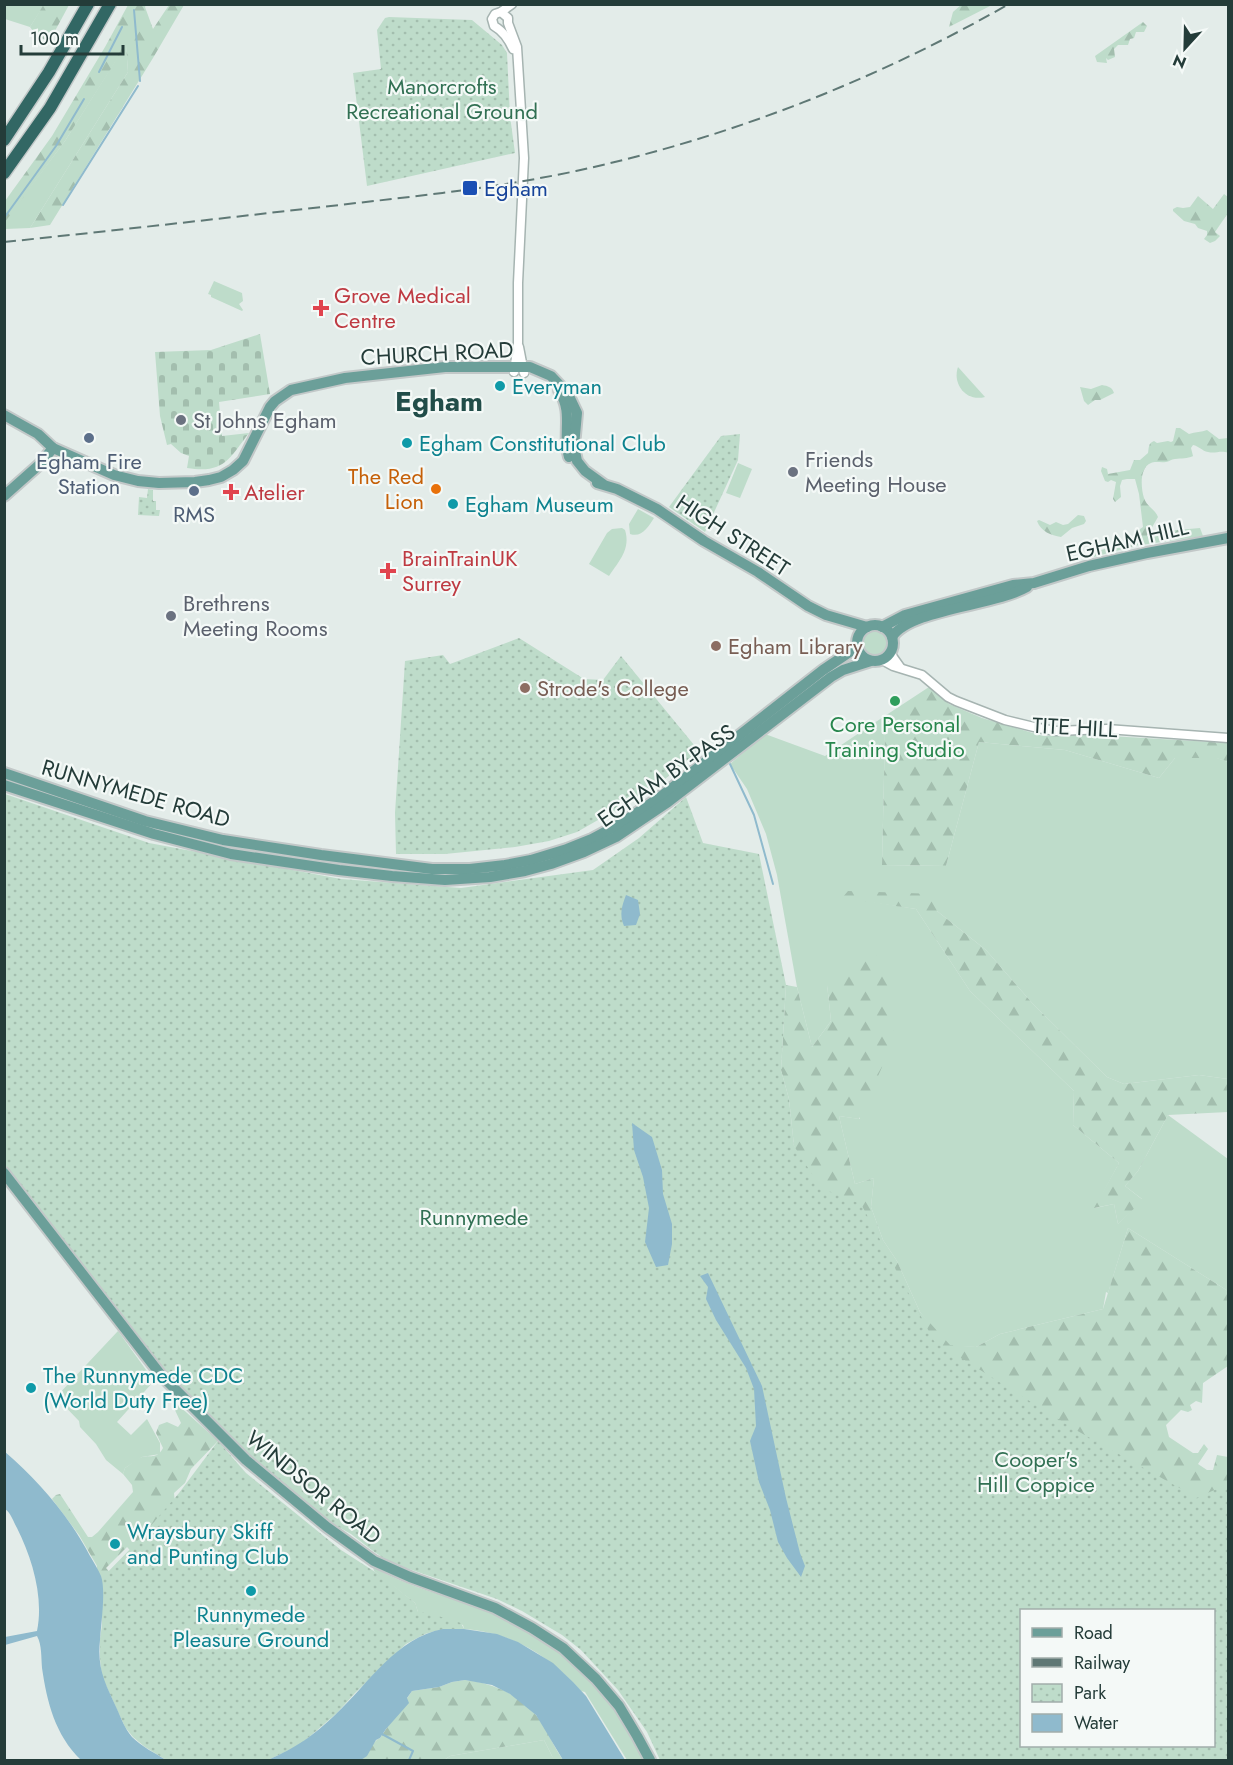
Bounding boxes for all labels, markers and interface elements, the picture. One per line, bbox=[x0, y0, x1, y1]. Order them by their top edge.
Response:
scale bar bbox=[21, 18, 123, 56]
north arrow bbox=[1155, 18, 1215, 78]
text: 100 m bbox=[30, 26, 79, 52]
text: N bbox=[1169, 48, 1190, 74]
park label: Manorcrofts Recreational Ground bbox=[346, 70, 538, 127]
place label: Egham bbox=[484, 172, 548, 204]
marker: Egham bbox=[461, 179, 479, 197]
place label: Grove Medical Centre bbox=[334, 279, 471, 336]
marker: Grove Medical Centre bbox=[312, 299, 330, 317]
street label: CHURCH ROAD bbox=[360, 333, 514, 373]
place label: Everyman bbox=[512, 370, 602, 402]
marker: Everyman bbox=[493, 379, 507, 393]
district label: Egham bbox=[395, 381, 483, 422]
place label: St Johns Egham bbox=[193, 404, 337, 436]
marker: St Johns Egham bbox=[174, 413, 188, 427]
place label: Egham Constitutional Club bbox=[419, 427, 666, 459]
marker: Egham Fire Station bbox=[82, 431, 96, 445]
marker: Egham Constitutional Club bbox=[400, 436, 414, 450]
place label: Friends Meeting House bbox=[805, 443, 947, 500]
place label: Egham Fire Station bbox=[36, 445, 142, 502]
place label: The Red Lion bbox=[348, 460, 424, 517]
marker: Friends Meeting House bbox=[786, 465, 800, 479]
place label: Atelier bbox=[244, 476, 305, 508]
marker: The Red Lion bbox=[429, 482, 443, 496]
marker: Atelier bbox=[222, 483, 240, 501]
marker: RMS bbox=[187, 484, 201, 498]
street label: HIGH STREET bbox=[670, 486, 797, 584]
place label: Egham Museum bbox=[465, 488, 614, 520]
marker: Egham Museum bbox=[446, 497, 460, 511]
place label: RMS bbox=[173, 498, 215, 530]
street label: EGHAM HILL bbox=[1063, 510, 1191, 570]
place label: BrainTrainUK Surrey bbox=[402, 542, 518, 599]
marker: BrainTrainUK Surrey bbox=[379, 562, 397, 580]
place label: Brethrens Meeting Rooms bbox=[183, 587, 328, 644]
marker: Brethrens Meeting Rooms bbox=[164, 609, 178, 623]
place label: Egham Library bbox=[728, 630, 863, 662]
marker: Egham Library bbox=[709, 639, 723, 653]
place label: Strode's College bbox=[537, 672, 689, 704]
marker: Strode's College bbox=[518, 681, 532, 695]
marker: Core Personal Training Studio bbox=[888, 694, 902, 708]
place label: Core Personal Training Studio bbox=[825, 708, 965, 765]
street label: TITE HILL bbox=[1031, 709, 1119, 745]
street label: EGHAM BY-PASS bbox=[591, 716, 741, 834]
street label: RUNNYMEDE ROAD bbox=[38, 751, 234, 835]
park label: Runnymede bbox=[420, 1201, 528, 1233]
place label: The Runnymede CDC (World Duty Free) bbox=[43, 1359, 243, 1416]
marker: The Runnymede CDC (World Duty Free) bbox=[24, 1381, 38, 1395]
street label: WINDSOR ROAD bbox=[239, 1422, 389, 1552]
park label: Cooper's Hill Coppice bbox=[977, 1443, 1095, 1500]
place label: Wraysbury Skiff and Punting Club bbox=[127, 1515, 289, 1572]
marker: Wraysbury Skiff and Punting Club bbox=[108, 1537, 122, 1551]
marker: Runnymede Pleasure Ground bbox=[244, 1584, 258, 1598]
place label: Runnymede Pleasure Ground bbox=[173, 1598, 329, 1655]
legend bbox=[1020, 1609, 1215, 1747]
text: Road bbox=[1074, 1620, 1113, 1646]
text: Railway bbox=[1074, 1650, 1130, 1676]
text: Park bbox=[1074, 1680, 1106, 1706]
text: Water bbox=[1074, 1710, 1119, 1736]

